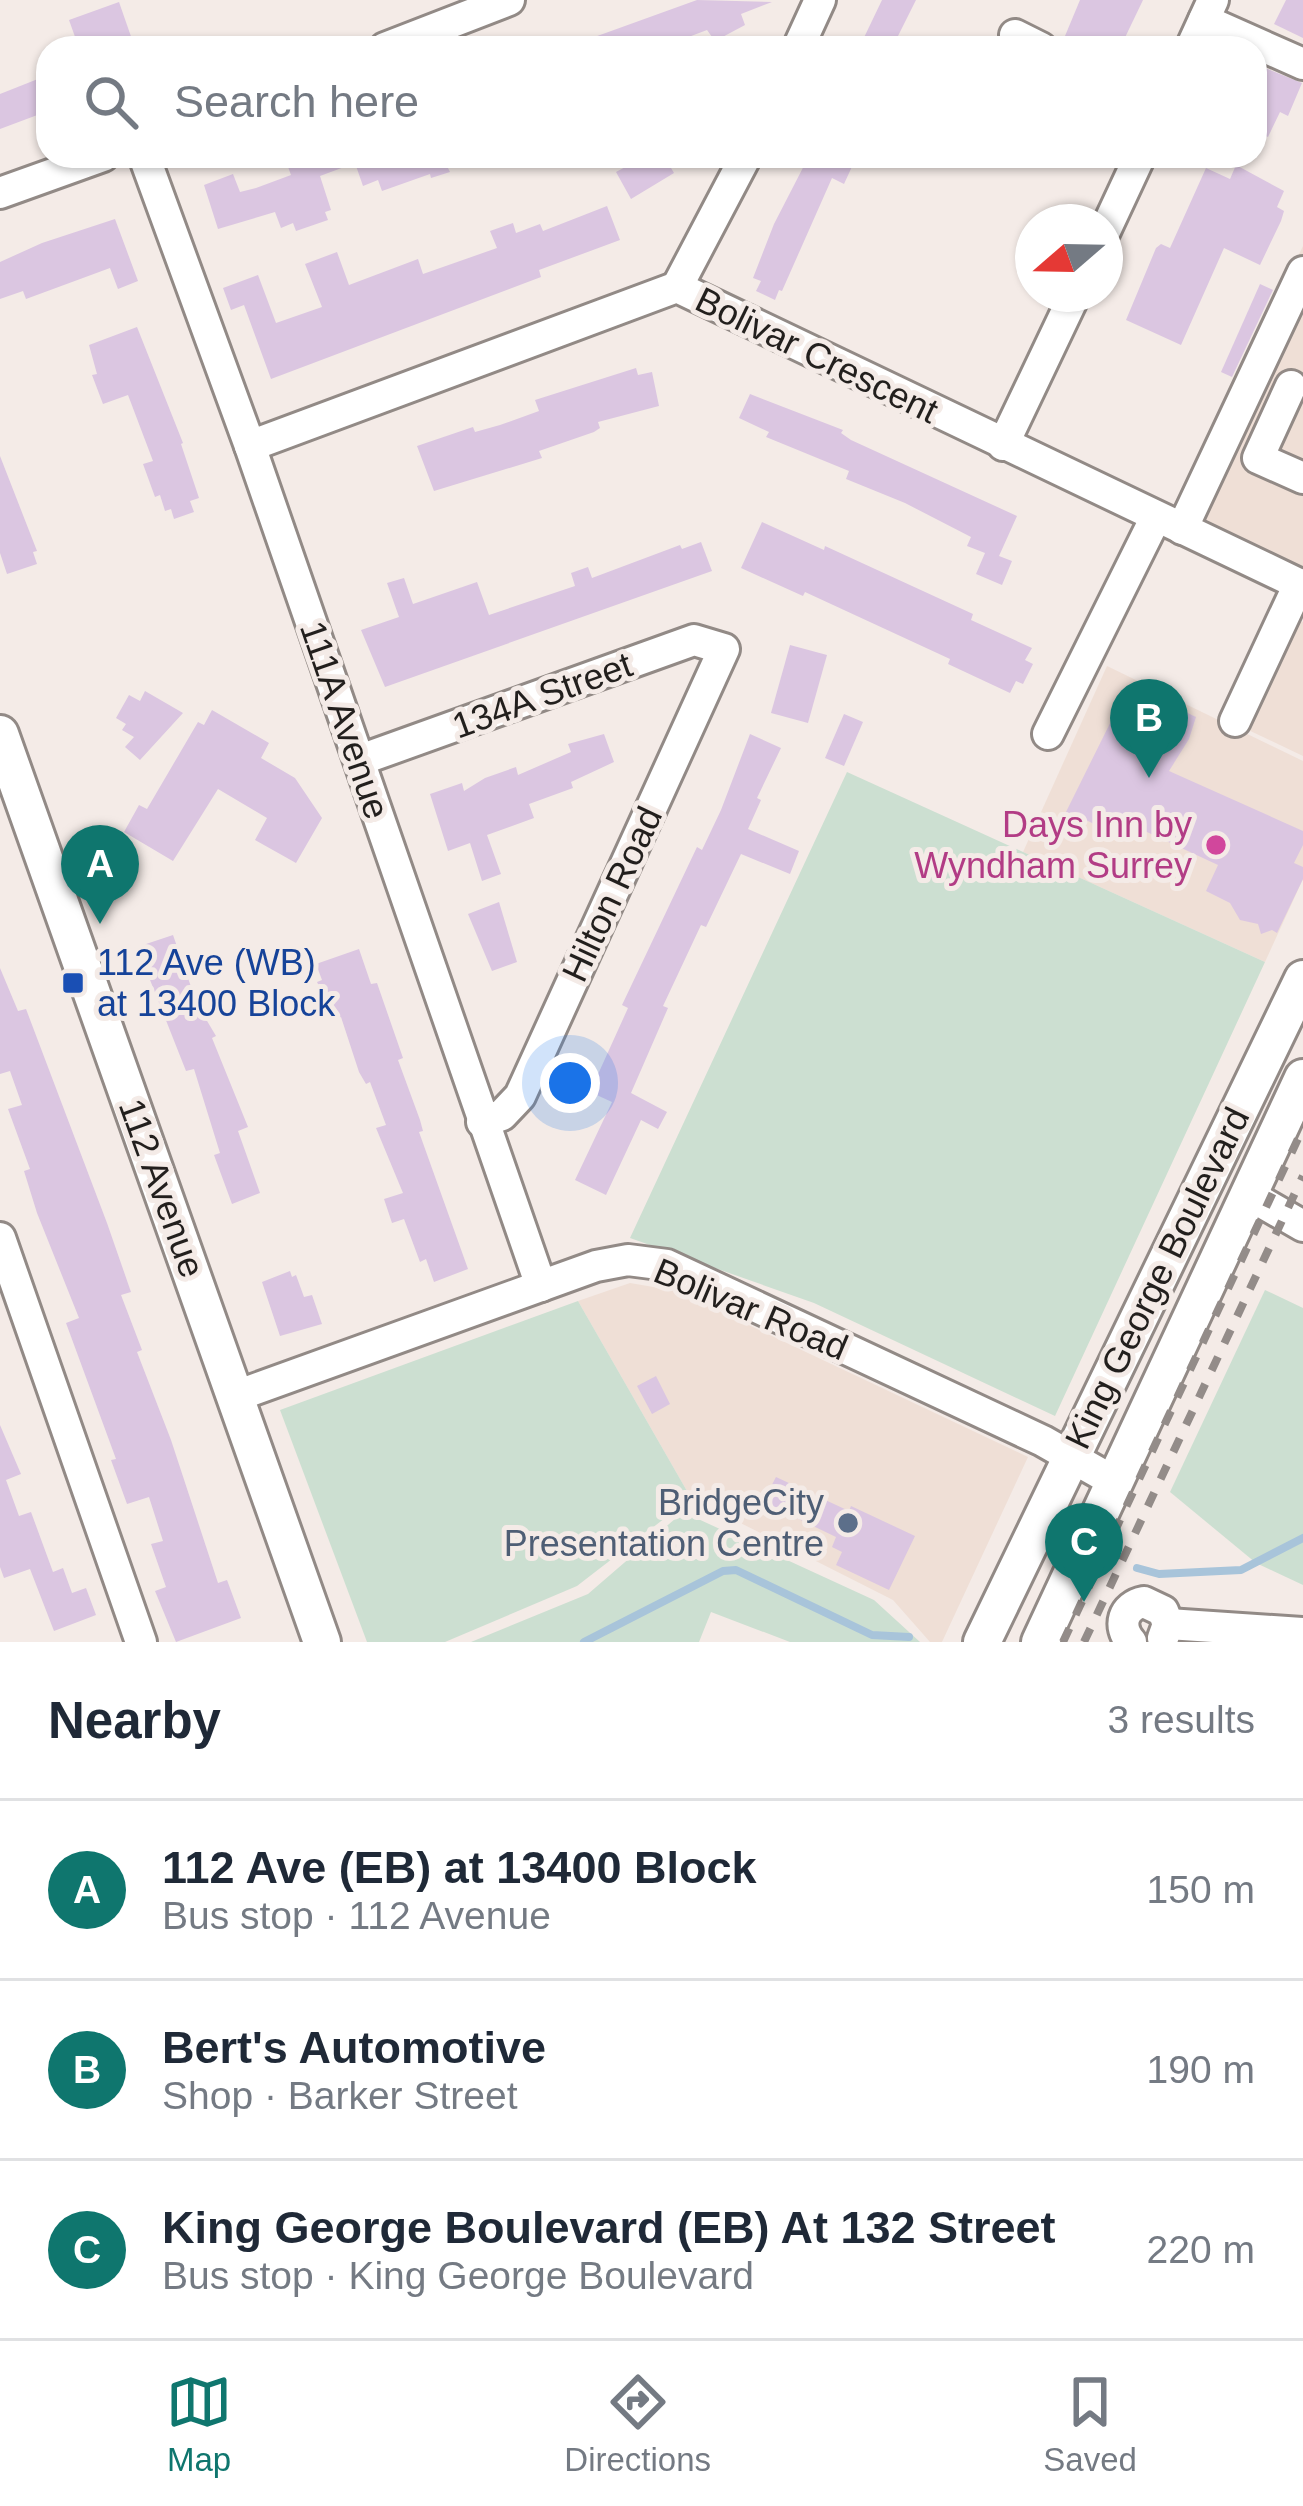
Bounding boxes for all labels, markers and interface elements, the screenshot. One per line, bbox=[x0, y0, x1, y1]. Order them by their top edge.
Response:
search box bbox=[36, 36, 1267, 168]
icon: search bbox=[78, 69, 144, 135]
text: Search here bbox=[174, 76, 419, 127]
north arrow bbox=[1015, 204, 1123, 312]
street label: Bolivar Crescent bbox=[689, 279, 945, 431]
street label: 111A Avenue bbox=[292, 616, 398, 824]
street label: 134A Street bbox=[447, 644, 637, 746]
pin: B bbox=[1110, 679, 1188, 778]
street label: Hilton Road bbox=[554, 800, 670, 988]
place label: Days Inn by Wyndham Surrey bbox=[914, 804, 1192, 886]
pin: A bbox=[61, 825, 139, 924]
marker: Days Inn by Wyndham Surrey bbox=[1203, 832, 1229, 858]
place label: 112 Ave (WB) at 13400 Block bbox=[97, 942, 336, 1024]
marker: 112 Ave (WB) at 13400 Block bbox=[60, 970, 86, 996]
your location bbox=[540, 1053, 600, 1113]
street label: 112 Avenue bbox=[111, 1093, 213, 1283]
street label: King George Boulevard bbox=[1057, 1101, 1257, 1455]
street label: Bolivar Road bbox=[648, 1250, 854, 1368]
place label: BridgeCity Presentation Centre bbox=[504, 1482, 824, 1564]
pin: C bbox=[1045, 1503, 1123, 1602]
marker: BridgeCity Presentation Centre bbox=[835, 1510, 861, 1536]
text: Nearby bbox=[48, 1692, 221, 1749]
text: 3 results bbox=[1108, 1698, 1255, 1741]
text: 112 Ave (EB) at 13400 Block bbox=[162, 1842, 757, 1893]
text: A bbox=[73, 1868, 101, 1911]
text: 150 m bbox=[1147, 1868, 1255, 1911]
text: Bus stop · 112 Avenue bbox=[162, 1894, 551, 1937]
text: Bert's Automotive bbox=[162, 2022, 546, 2073]
text: B bbox=[73, 2048, 101, 2091]
text: 190 m bbox=[1147, 2048, 1255, 2091]
text: Shop · Barker Street bbox=[162, 2074, 518, 2117]
text: King George Boulevard (EB) At 132 Street bbox=[162, 2202, 1056, 2253]
text: C bbox=[73, 2228, 101, 2271]
text: 220 m bbox=[1147, 2228, 1255, 2271]
text: Bus stop · King George Boulevard bbox=[162, 2254, 754, 2297]
tab: Map bbox=[166, 2369, 232, 2479]
tab: Directions bbox=[564, 2369, 711, 2479]
tab: Saved bbox=[1043, 2369, 1137, 2479]

